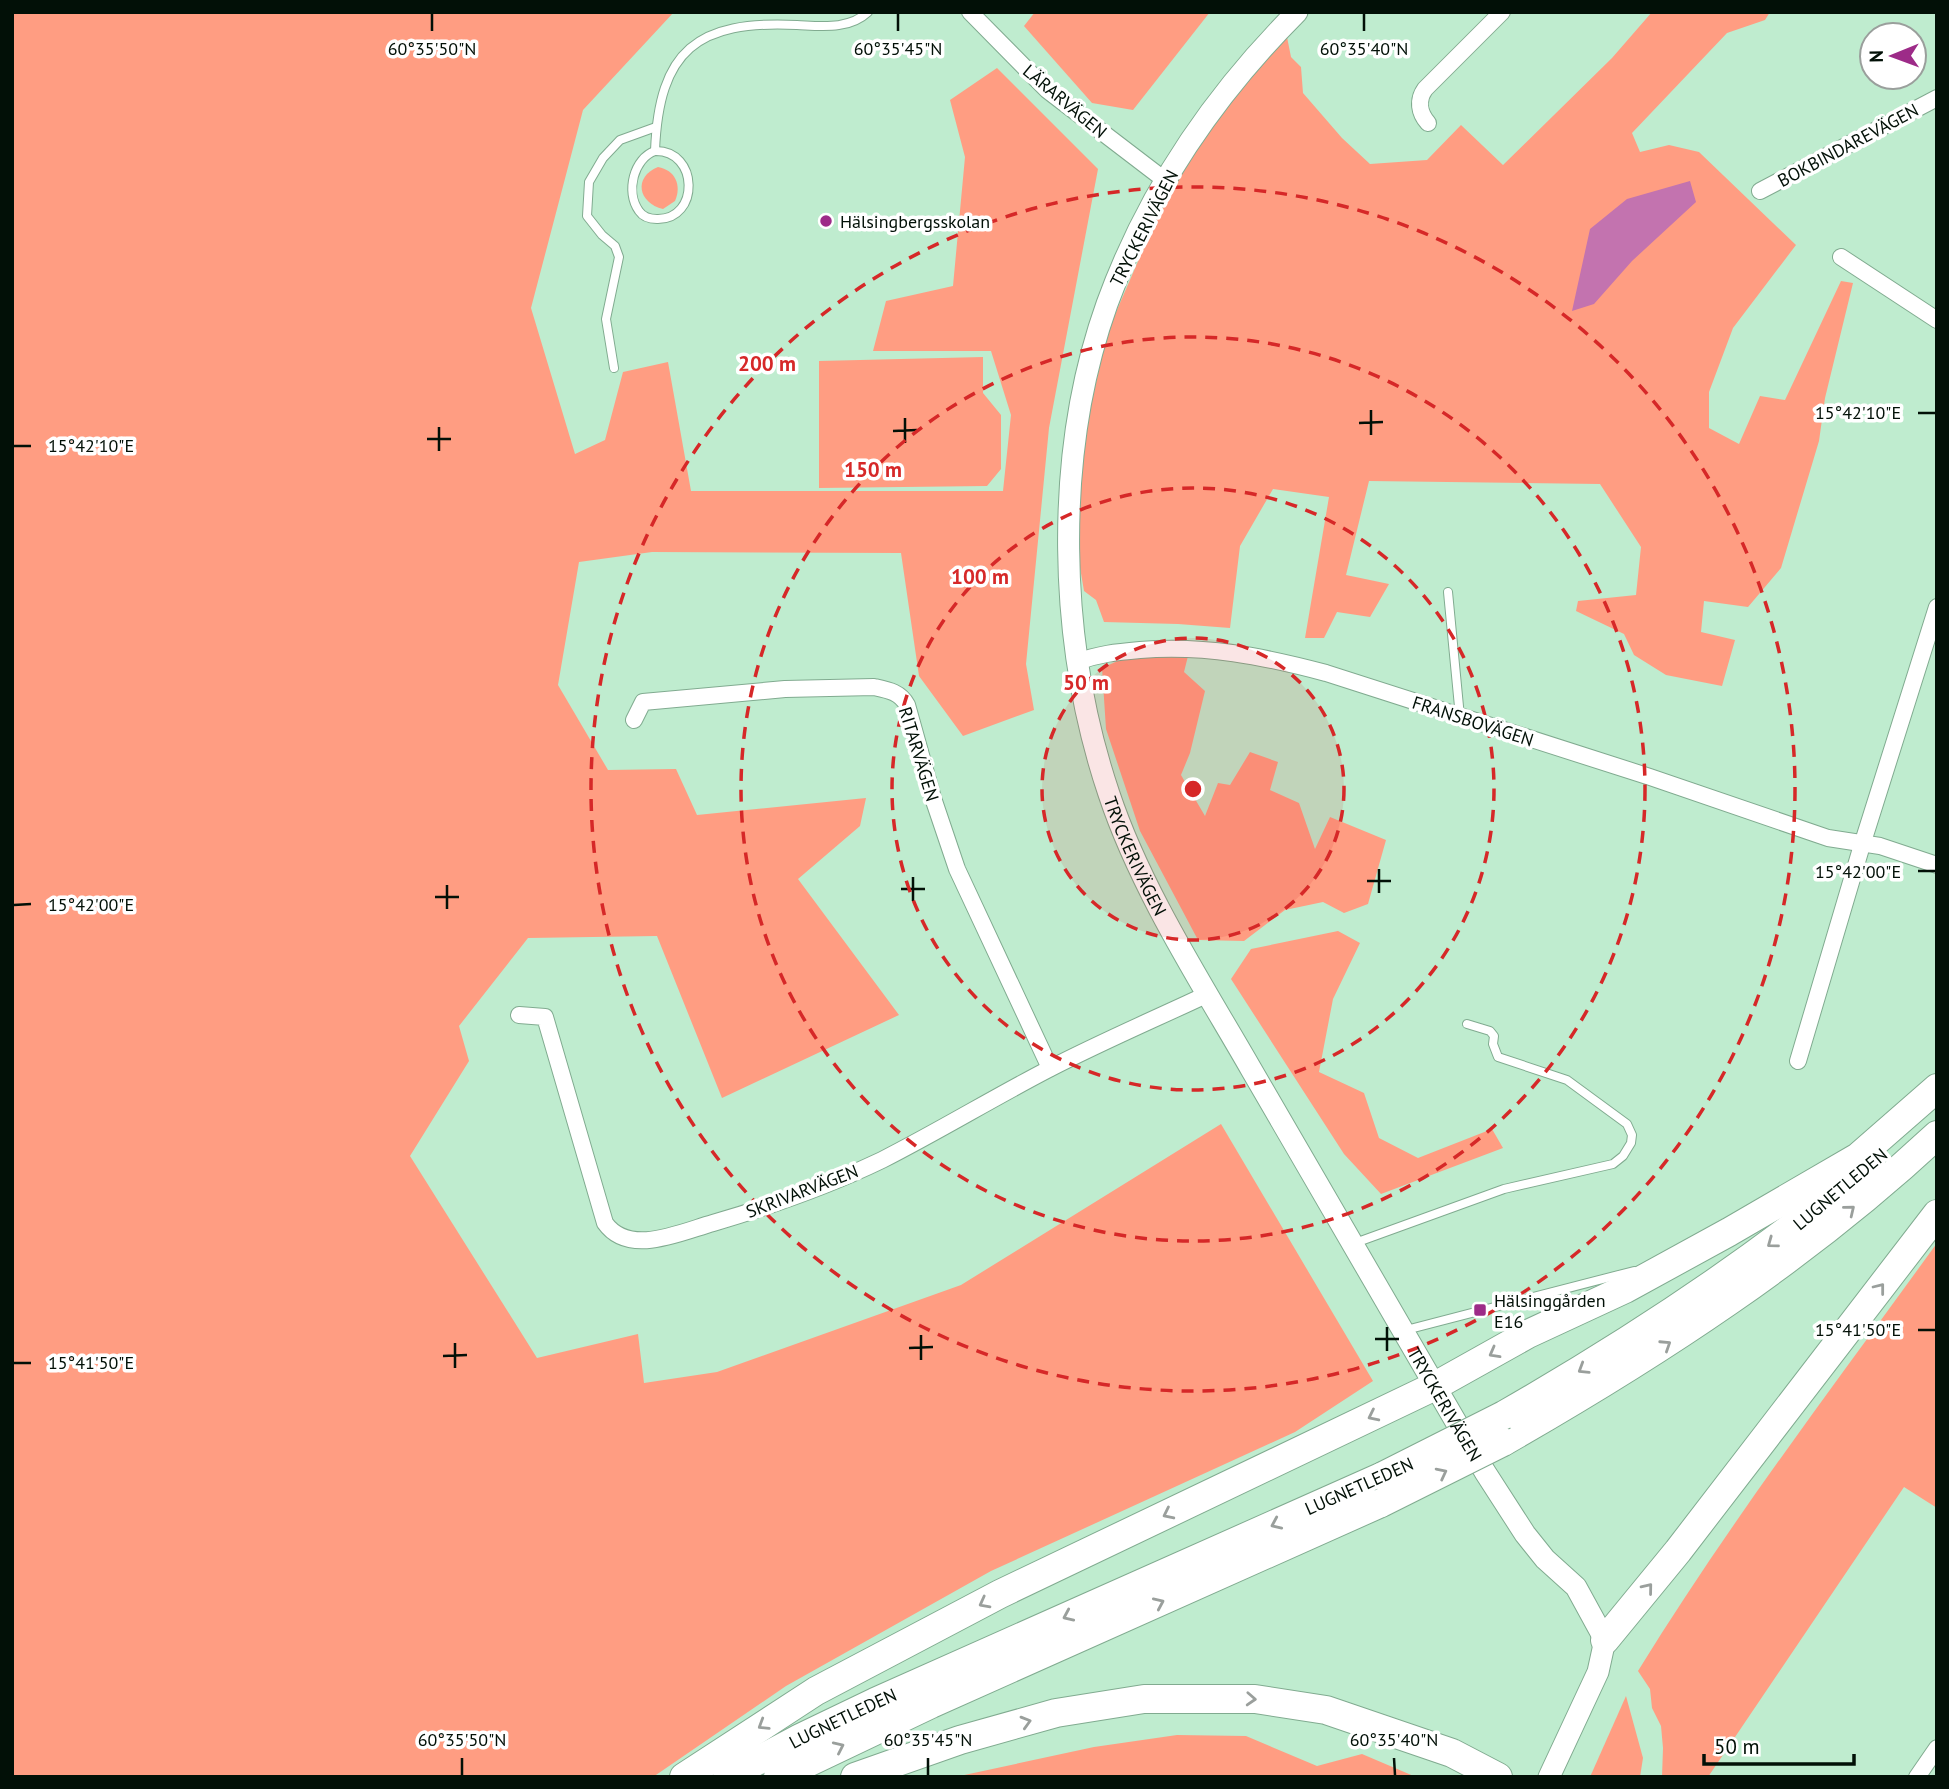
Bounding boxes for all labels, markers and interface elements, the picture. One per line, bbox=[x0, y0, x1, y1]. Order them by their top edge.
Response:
north arrow bbox=[1858, 21, 1928, 91]
text: 60°35'50"N bbox=[388, 37, 476, 60]
text: 60°35'45"N bbox=[854, 37, 942, 60]
text: 60°35'40"N bbox=[1320, 37, 1408, 60]
text: N bbox=[1864, 50, 1888, 63]
street label: LÄRARVÄGEN bbox=[1018, 59, 1112, 143]
street label: BOKBINDAREVÄGEN bbox=[1774, 98, 1922, 192]
street label: TRYCKERIVÄGEN bbox=[1105, 166, 1183, 290]
place label: Hälsingbergsskolan bbox=[840, 210, 990, 233]
marker: Hälsingbergsskolan bbox=[818, 213, 834, 229]
text: 200 m bbox=[738, 350, 796, 377]
text: 15°42'10"E bbox=[1815, 401, 1901, 424]
text: 15°42'10"E bbox=[48, 434, 134, 457]
text: 150 m bbox=[844, 456, 902, 483]
text: 100 m bbox=[951, 563, 1009, 590]
text: 50 m bbox=[1063, 669, 1109, 696]
street label: FRANSBOVÄGEN bbox=[1409, 691, 1537, 751]
street label: RITARVÄGEN bbox=[894, 704, 944, 804]
centre of rings bbox=[1181, 777, 1205, 801]
street label: TRYCKERIVÄGEN bbox=[1099, 793, 1172, 919]
text: 15°42'00"E bbox=[1815, 860, 1901, 883]
text: 15°42'00"E bbox=[48, 893, 134, 916]
street label: LUGNETLEDEN bbox=[1788, 1143, 1892, 1235]
street label: SKRIVARVÄGEN bbox=[743, 1159, 861, 1223]
one-way arrow bbox=[1842, 1206, 1855, 1219]
one-way arrow bbox=[1768, 1234, 1780, 1247]
one-way arrow bbox=[1872, 1284, 1885, 1296]
place label: Hälsinggården E16 bbox=[1494, 1289, 1606, 1333]
marker: Hälsinggården E16 bbox=[1472, 1302, 1488, 1318]
text: 15°41'50"E bbox=[1815, 1318, 1901, 1341]
one-way arrow bbox=[1659, 1340, 1672, 1353]
street label: TRYCKERIVÄGEN bbox=[1403, 1343, 1487, 1465]
one-way arrow bbox=[1489, 1345, 1502, 1358]
text: 15°41'50"E bbox=[48, 1351, 134, 1374]
one-way arrow bbox=[1578, 1360, 1591, 1373]
one-way arrow bbox=[1368, 1407, 1380, 1421]
street label: LUGNETLEDEN bbox=[1301, 1452, 1417, 1520]
one-way arrow bbox=[1435, 1468, 1448, 1482]
one-way arrow bbox=[1163, 1506, 1175, 1520]
one-way arrow bbox=[1270, 1516, 1283, 1530]
one-way arrow bbox=[1640, 1583, 1652, 1596]
one-way arrow bbox=[979, 1594, 991, 1608]
one-way arrow bbox=[1151, 1597, 1164, 1611]
one-way arrow bbox=[1062, 1608, 1075, 1622]
street label: LUGNETLEDEN bbox=[785, 1682, 900, 1753]
one-way arrow bbox=[1246, 1692, 1257, 1707]
one-way arrow bbox=[1020, 1715, 1032, 1730]
one-way arrow bbox=[758, 1716, 771, 1729]
scale bar bbox=[1704, 1722, 1854, 1766]
text: 60°35'50"N bbox=[418, 1728, 506, 1751]
text: 60°35'45"N bbox=[884, 1728, 972, 1751]
text: 60°35'40"N bbox=[1350, 1728, 1438, 1751]
text: 50 m bbox=[1714, 1733, 1760, 1760]
one-way arrow bbox=[832, 1741, 845, 1755]

